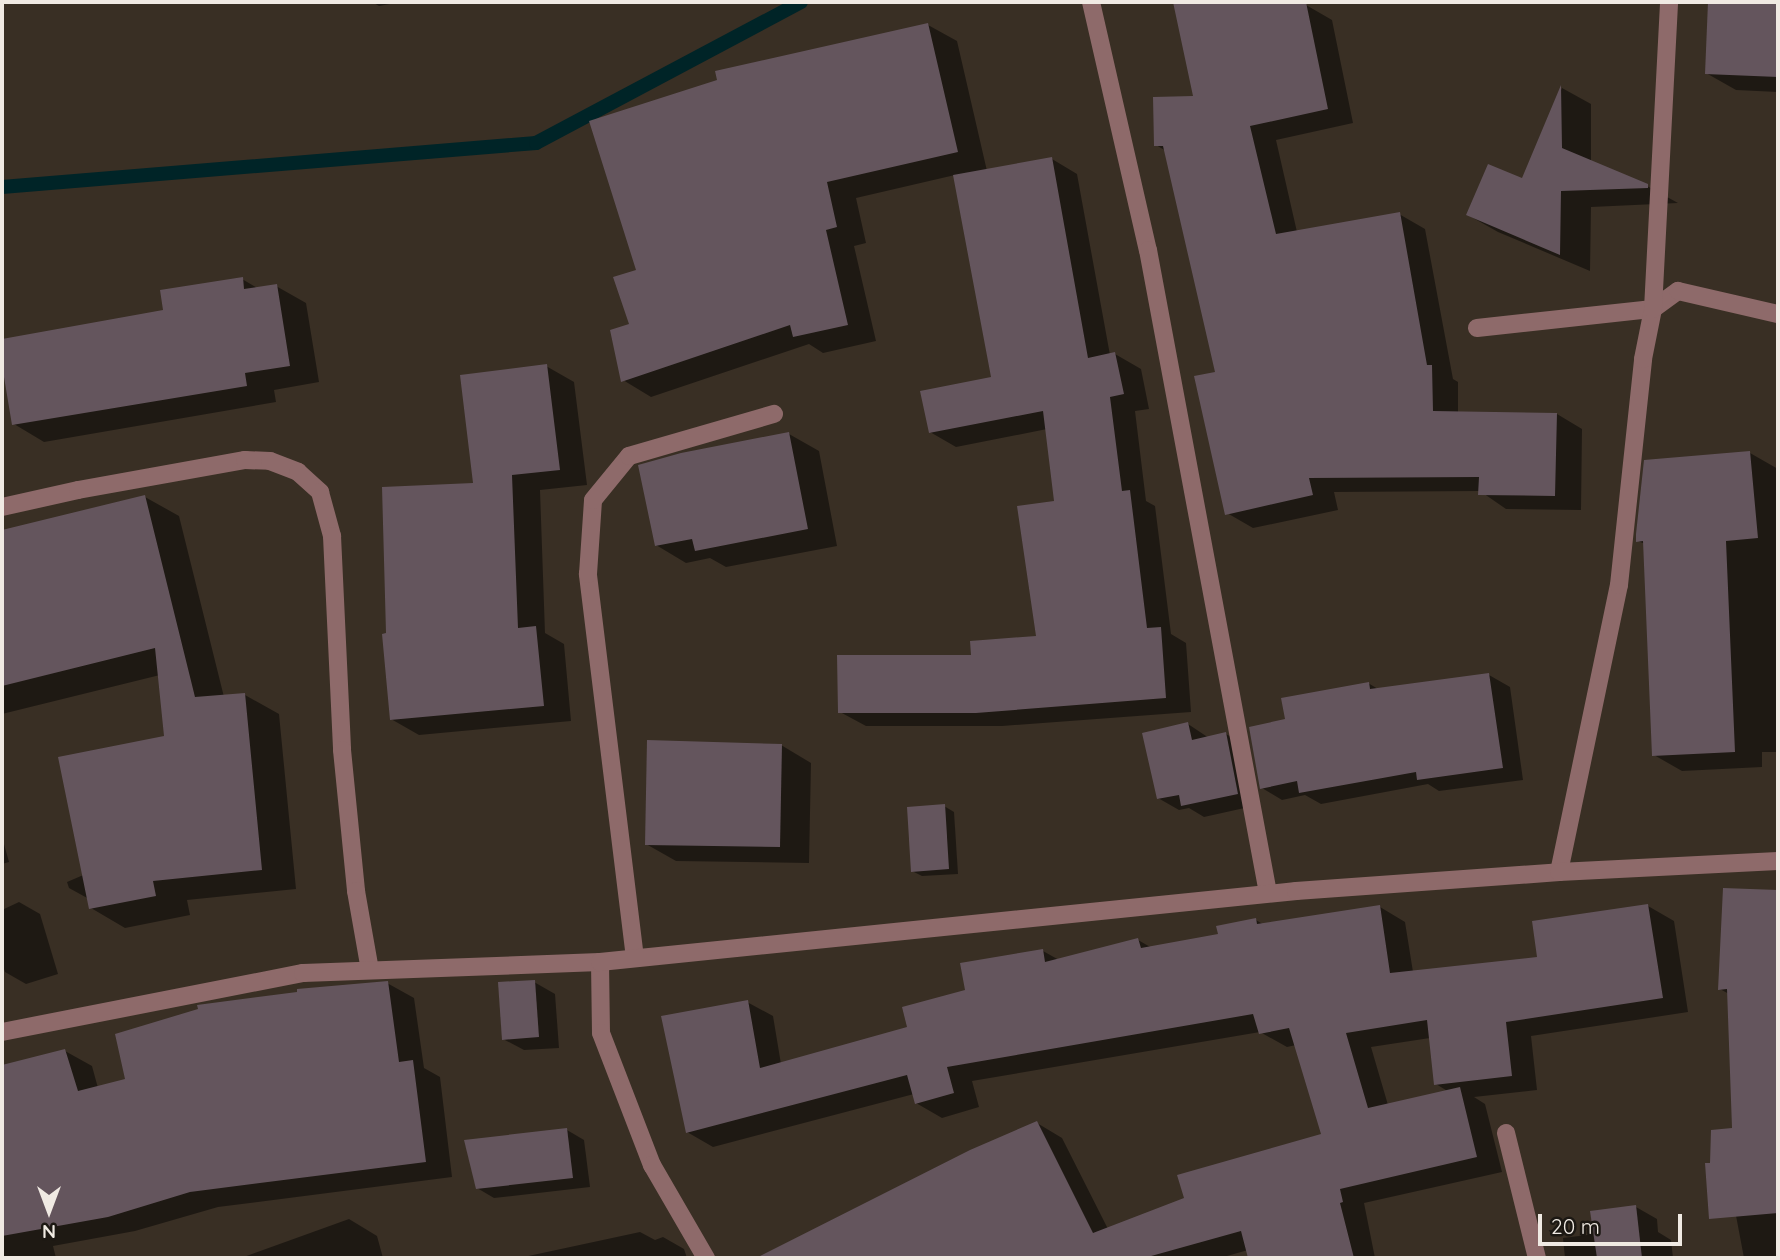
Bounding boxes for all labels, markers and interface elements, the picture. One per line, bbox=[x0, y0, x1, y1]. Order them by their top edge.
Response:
north arrow bbox=[14, 1176, 84, 1246]
scale bar bbox=[1542, 1200, 1686, 1244]
text: 20 m bbox=[1551, 1213, 1600, 1239]
text: N bbox=[42, 1220, 56, 1244]

